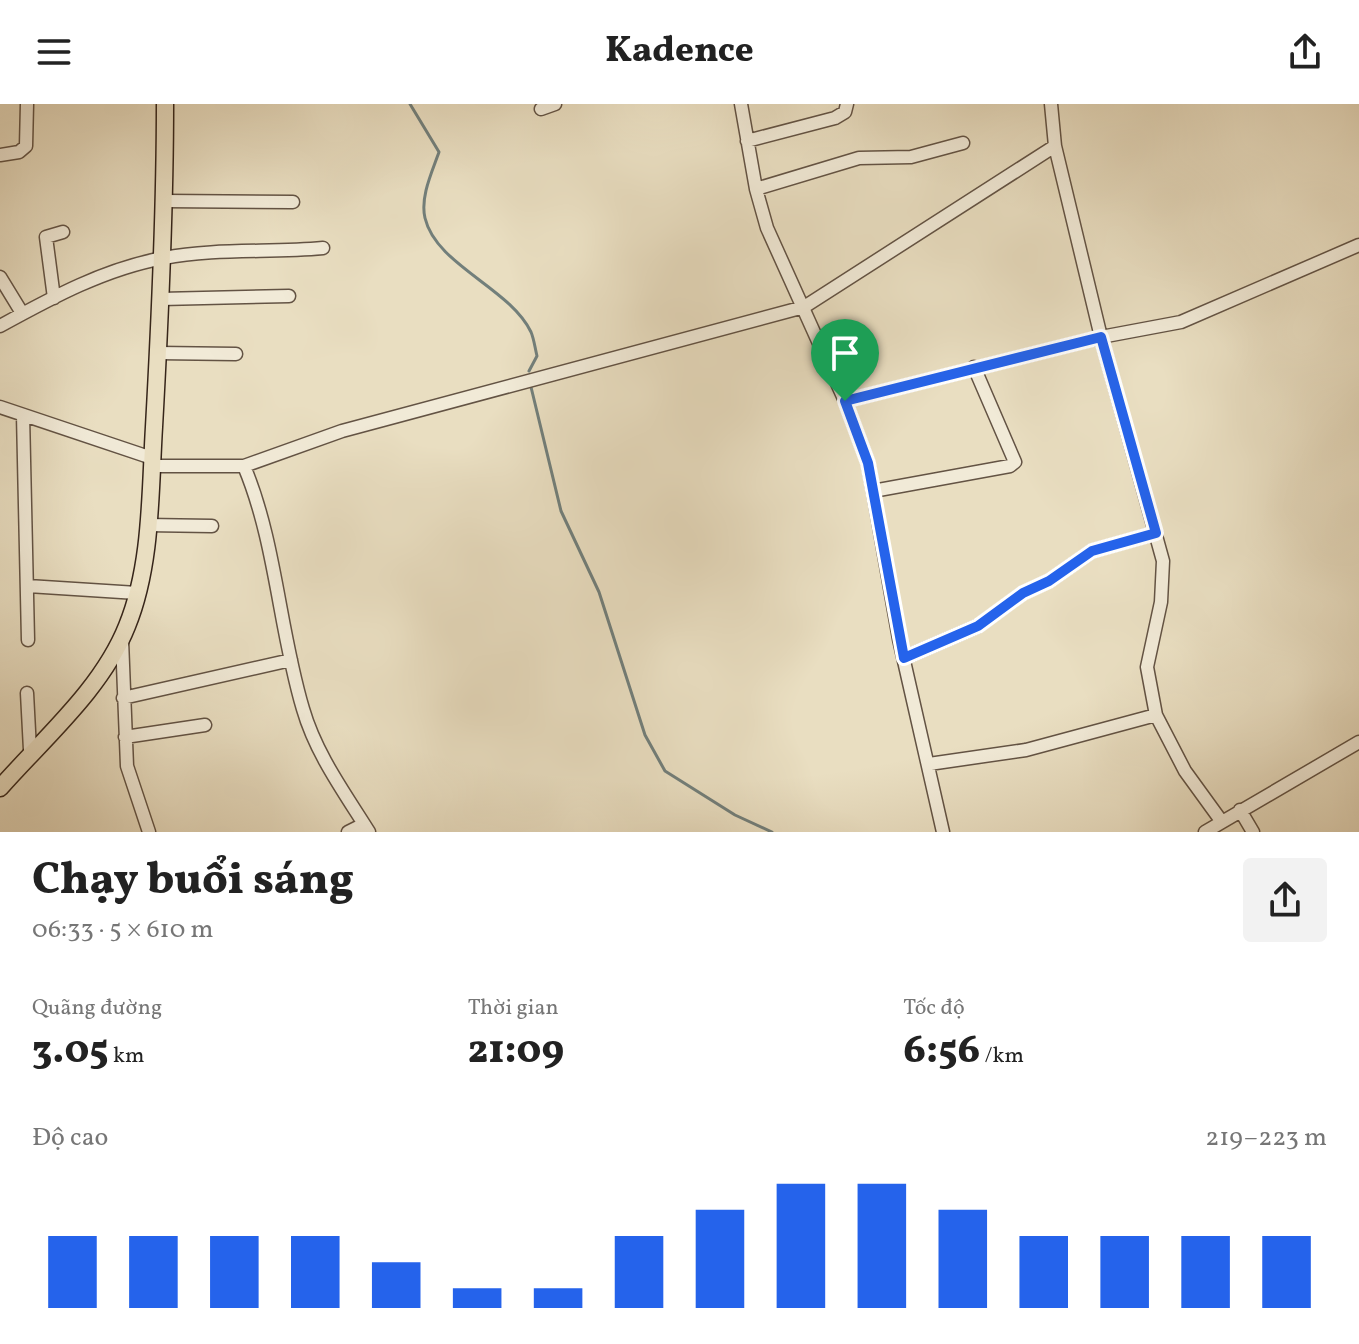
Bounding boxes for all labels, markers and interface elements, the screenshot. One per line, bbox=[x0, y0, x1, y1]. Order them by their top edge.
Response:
text: Kadence bbox=[605, 27, 754, 77]
icon: menu bbox=[32, 30, 76, 74]
icon: share bbox=[1283, 30, 1327, 74]
pin bbox=[811, 319, 879, 401]
icon: arrive bbox=[823, 331, 867, 375]
text: Chạy buổi sáng bbox=[32, 851, 354, 912]
button: share bbox=[1243, 858, 1327, 942]
text: 06:33 · 5 × 610 m bbox=[32, 912, 214, 948]
text: Quãng đường bbox=[32, 993, 162, 1024]
text: Thời gian bbox=[468, 993, 559, 1024]
text: Tốc độ bbox=[903, 993, 965, 1024]
text: 3.05 bbox=[32, 1024, 109, 1080]
text: 21:09 bbox=[468, 1024, 564, 1080]
text: 6:56 bbox=[903, 1024, 980, 1080]
text: km bbox=[109, 1041, 144, 1072]
text: /km bbox=[980, 1041, 1024, 1072]
text: Độ cao bbox=[32, 1120, 108, 1156]
text: 219–223 m bbox=[1205, 1120, 1327, 1156]

